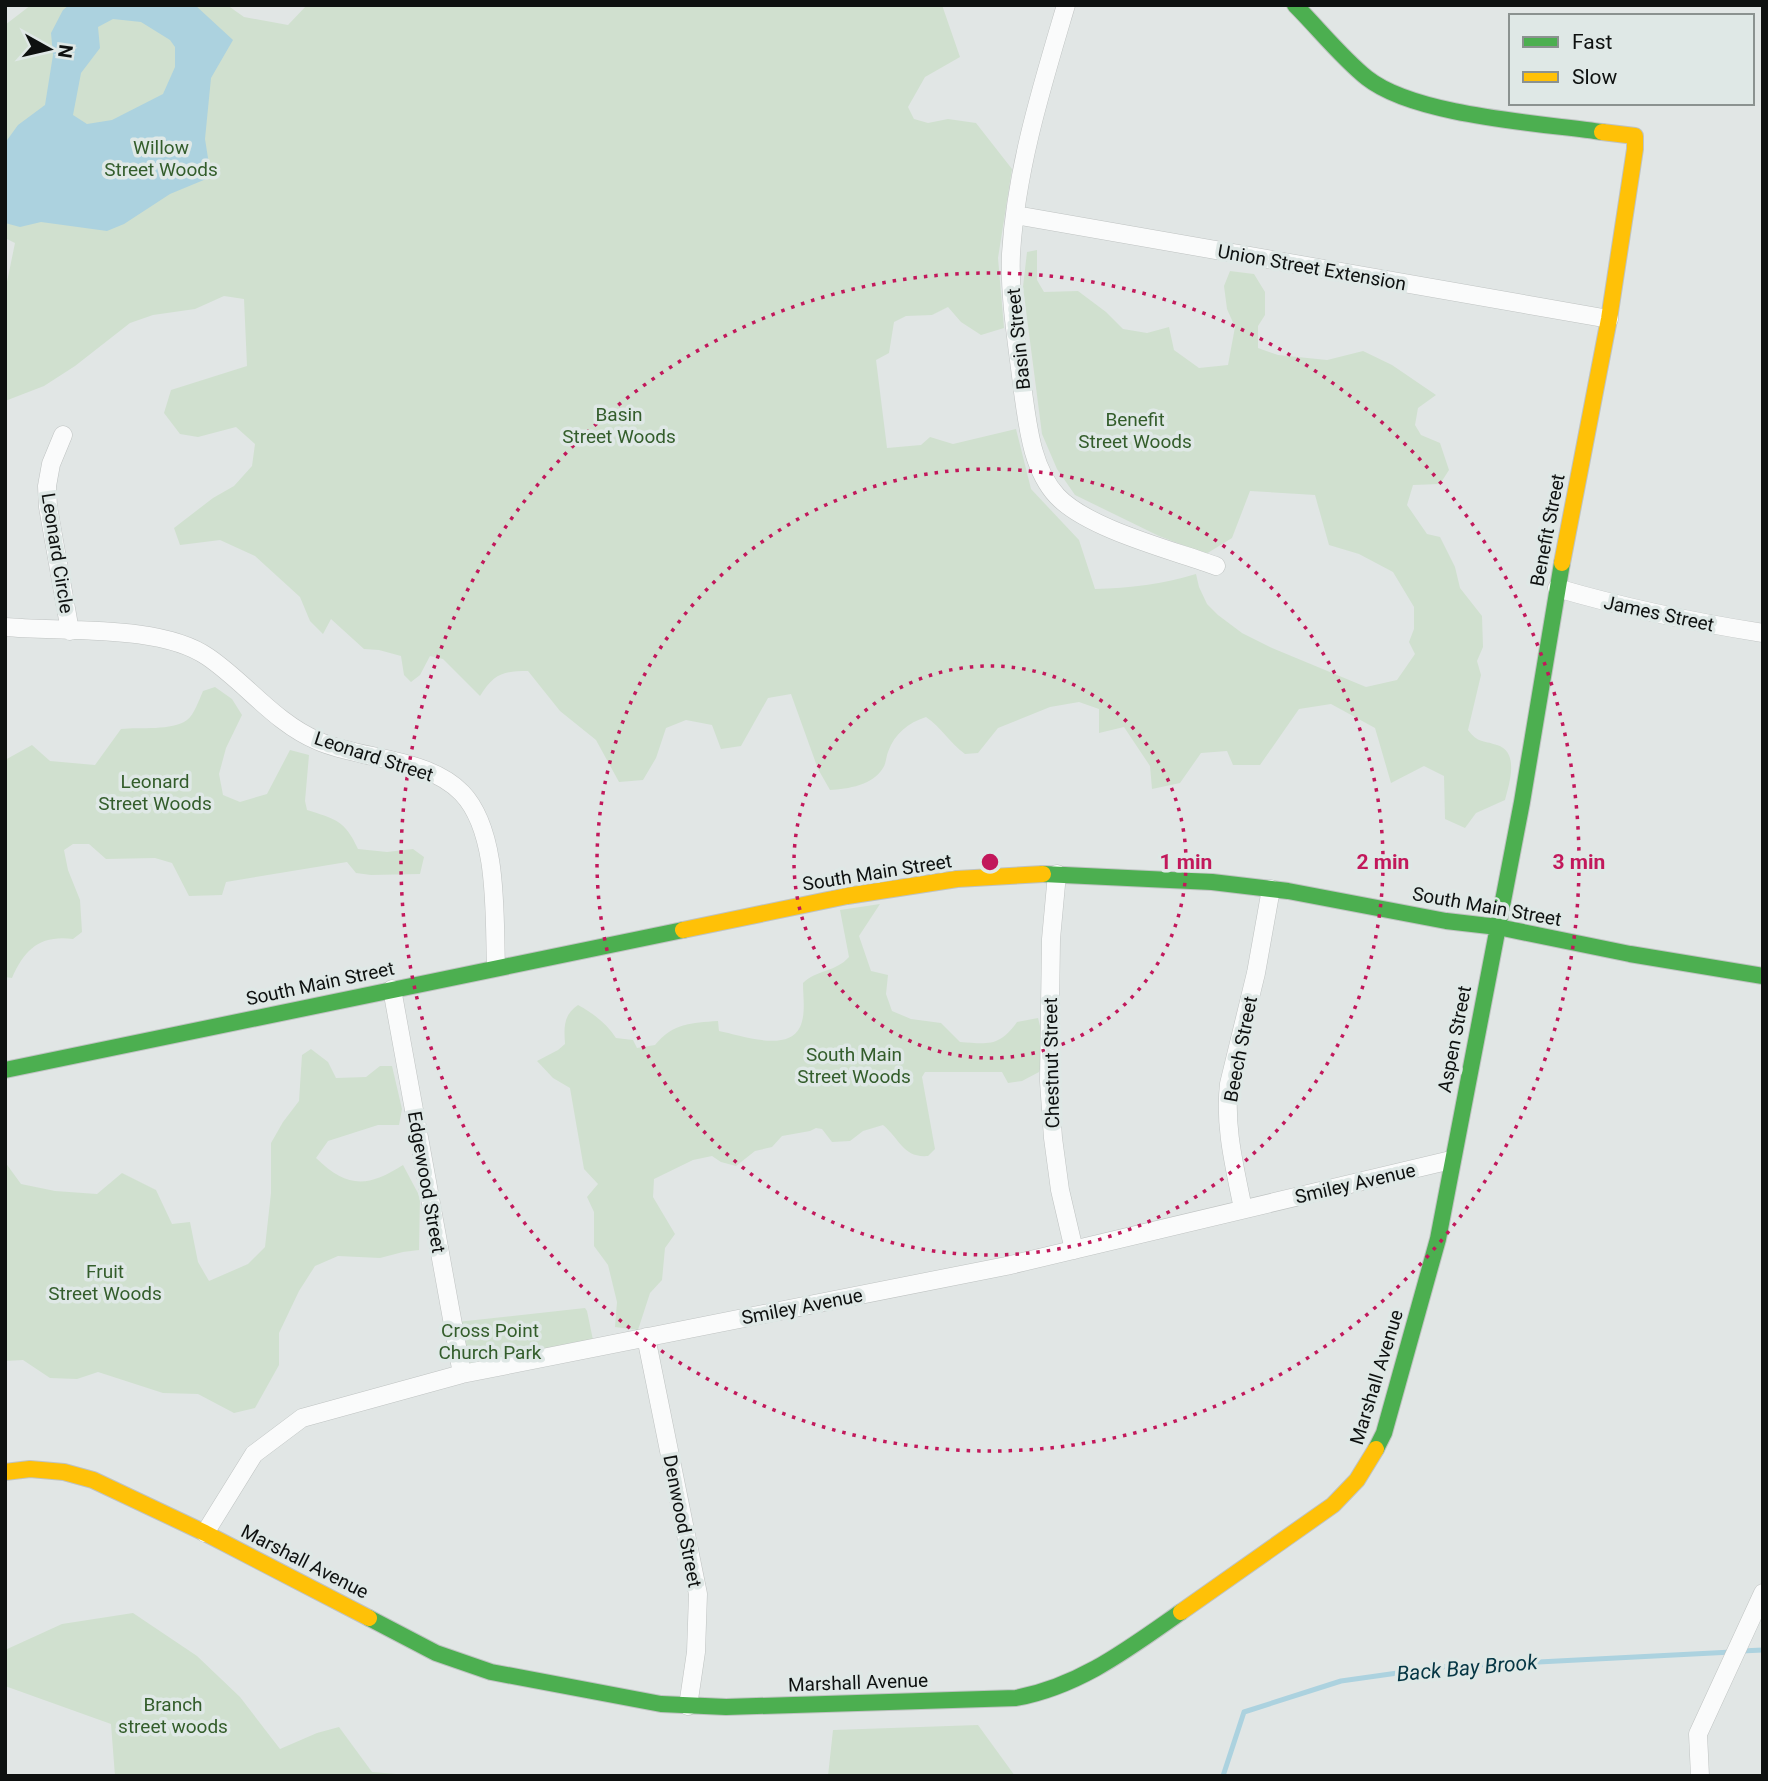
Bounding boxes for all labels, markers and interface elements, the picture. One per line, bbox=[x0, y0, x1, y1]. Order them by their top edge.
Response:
north arrow bbox=[14, 14, 84, 84]
legend bbox=[1509, 14, 1754, 105]
text: Fast bbox=[1572, 30, 1613, 54]
text: N bbox=[53, 43, 78, 60]
text: Slow bbox=[1572, 65, 1618, 89]
park label: Willow Street Woods bbox=[104, 136, 218, 181]
street label: Union Street Extension bbox=[1216, 240, 1408, 295]
street label: Basin Street bbox=[1002, 287, 1035, 391]
park label: Basin Street Woods bbox=[562, 403, 676, 448]
park label: Benefit Street Woods bbox=[1078, 408, 1192, 453]
street label: Benefit Street bbox=[1525, 472, 1570, 588]
street label: Leonard Circle bbox=[37, 491, 78, 615]
street label: James Street bbox=[1602, 591, 1716, 636]
street label: Leonard Street bbox=[311, 726, 436, 787]
park label: Leonard Street Woods bbox=[98, 770, 212, 815]
street label: South Main Street bbox=[801, 849, 953, 896]
centre of rings bbox=[978, 850, 1002, 874]
text: 1 min bbox=[1160, 850, 1212, 874]
text: 2 min bbox=[1357, 850, 1409, 874]
text: 3 min bbox=[1553, 850, 1605, 874]
street label: South Main Street bbox=[1411, 882, 1563, 931]
street label: South Main Street bbox=[244, 957, 396, 1010]
street label: Aspen Street bbox=[1433, 984, 1476, 1094]
street label: Beech Street bbox=[1219, 994, 1262, 1104]
street label: Chestnut Street bbox=[1039, 997, 1064, 1129]
park label: South Main Street Woods bbox=[797, 1043, 911, 1088]
street label: Edgewood Street bbox=[403, 1109, 450, 1255]
street label: Smiley Avenue bbox=[1293, 1158, 1418, 1209]
park label: Fruit Street Woods bbox=[48, 1260, 162, 1305]
street label: Smiley Avenue bbox=[740, 1283, 865, 1330]
street label: Marshall Avenue bbox=[1345, 1307, 1408, 1447]
park label: Cross Point Church Park bbox=[439, 1319, 542, 1364]
street label: Denwood Street bbox=[658, 1453, 707, 1589]
street label: Marshall Avenue bbox=[237, 1519, 372, 1603]
water label: Back Bay Brook bbox=[1396, 1650, 1539, 1686]
street label: Marshall Avenue bbox=[788, 1669, 928, 1696]
park label: Branch street woods bbox=[118, 1693, 228, 1738]

